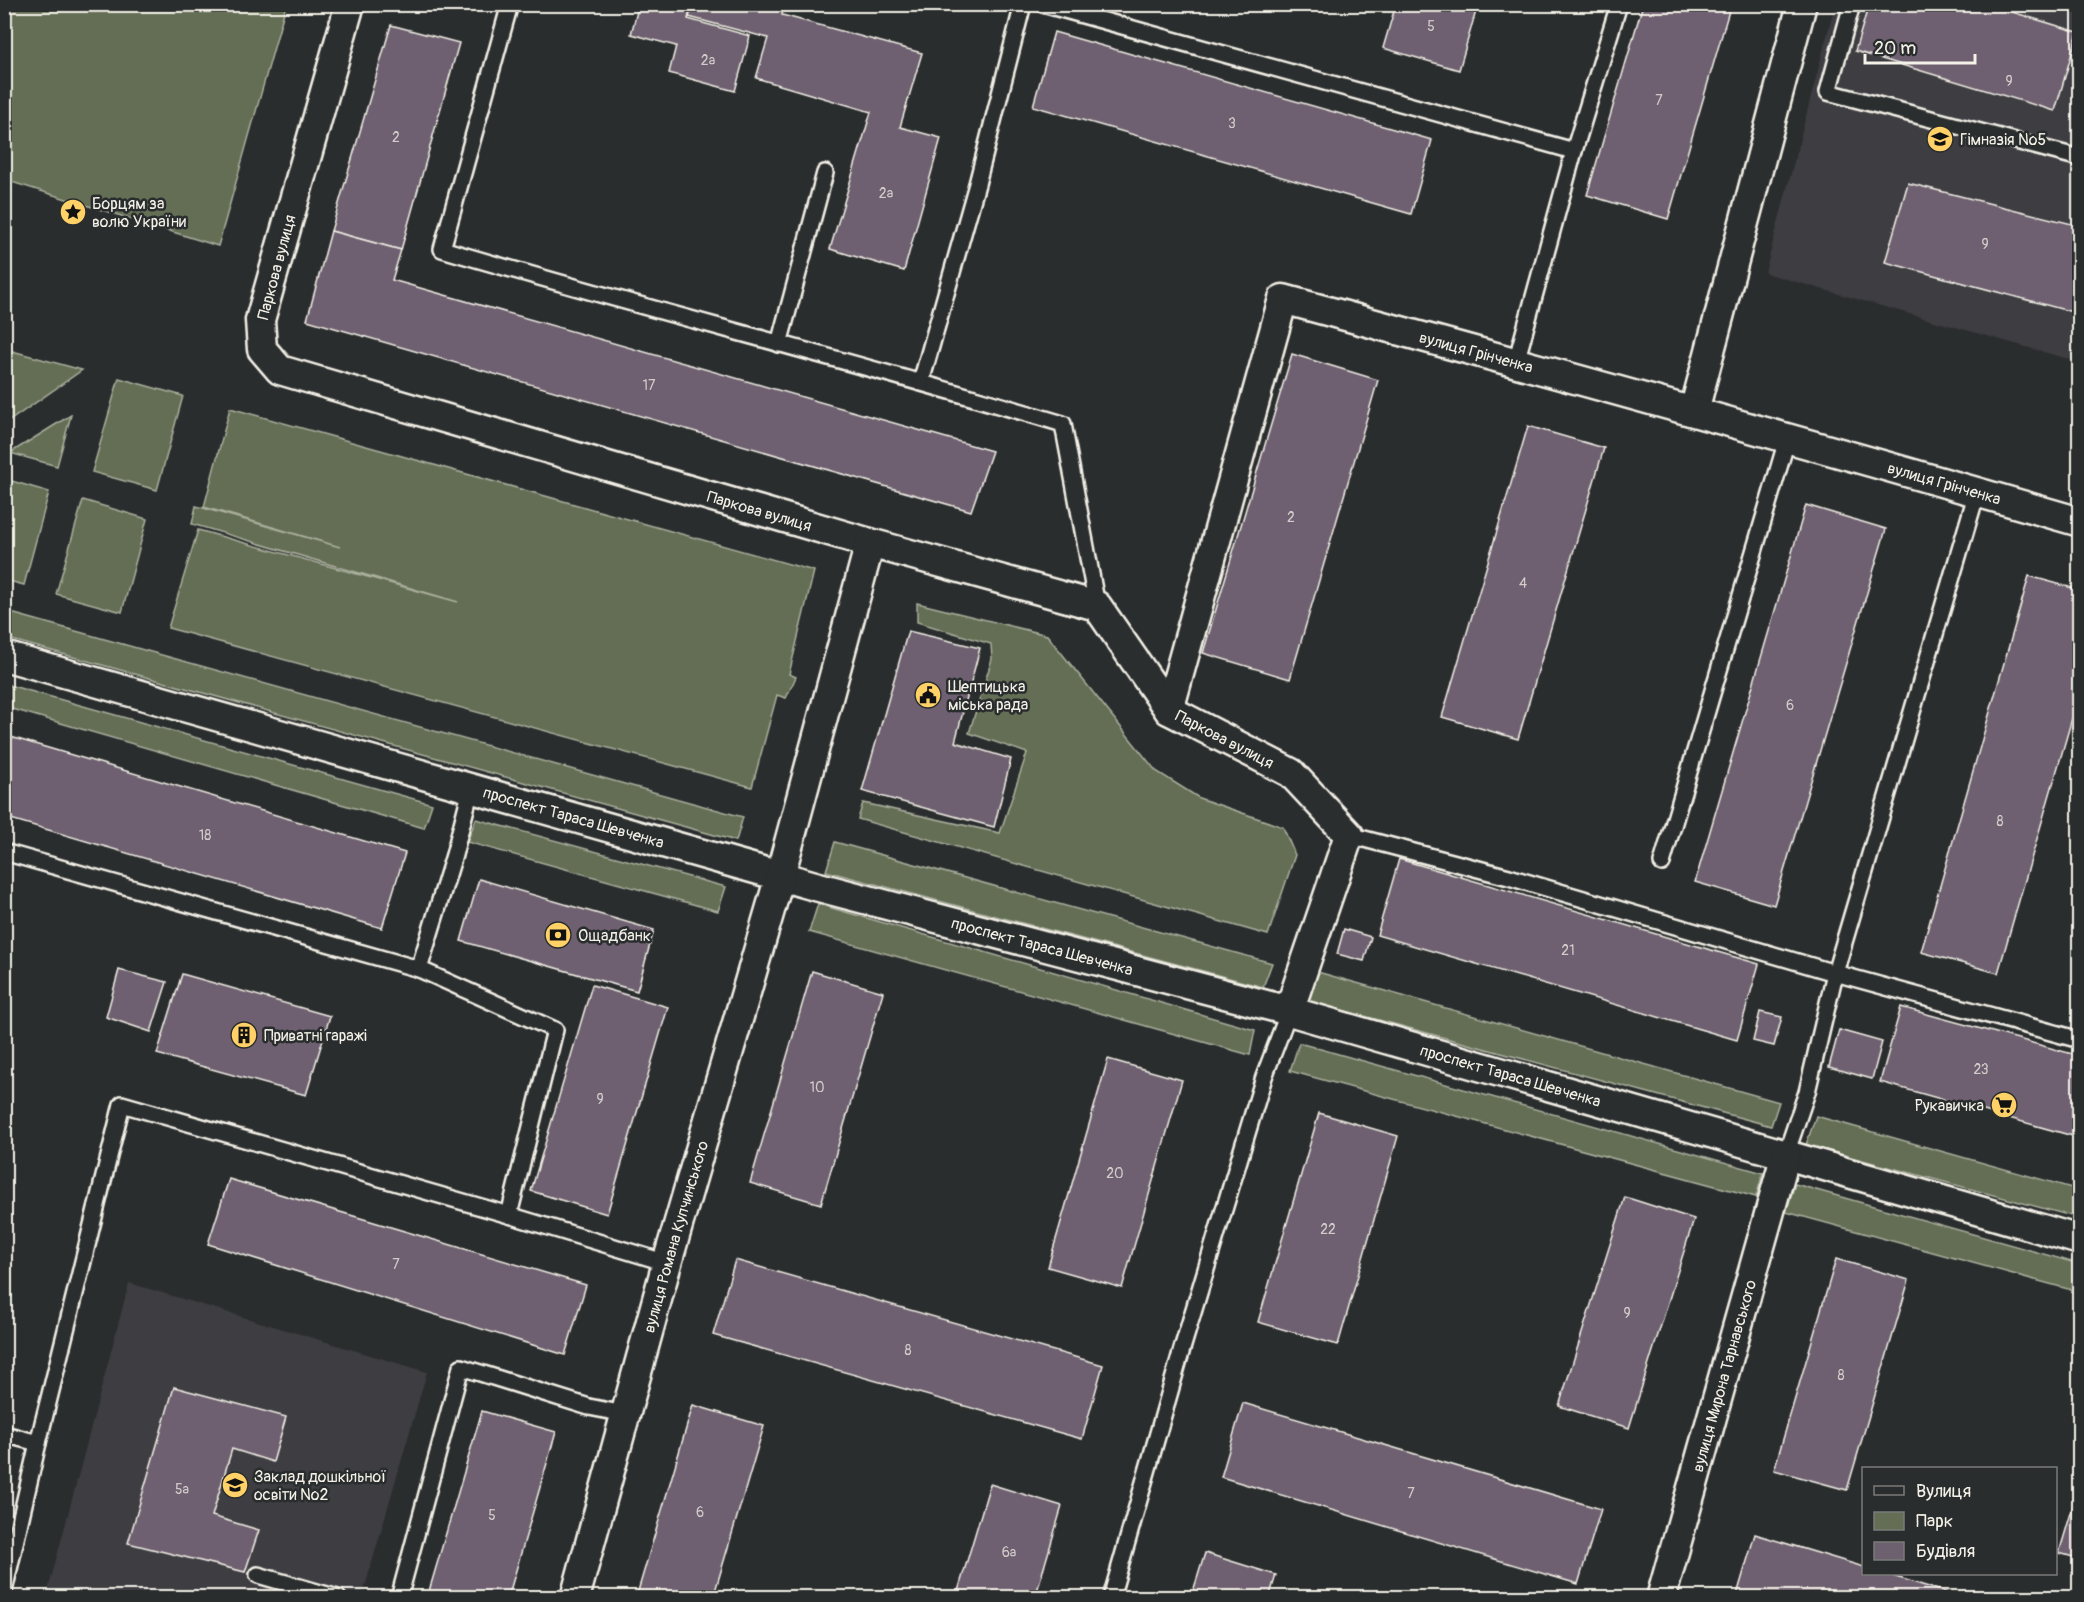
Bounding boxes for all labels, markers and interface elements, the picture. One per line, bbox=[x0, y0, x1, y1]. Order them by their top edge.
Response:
house number: 5 bbox=[1427, 18, 1435, 35]
scale bar bbox=[1865, 27, 1974, 65]
text: 20 m bbox=[1874, 37, 1916, 60]
house number: 2а bbox=[701, 52, 715, 69]
house number: 9 bbox=[2005, 73, 2013, 90]
house number: 7 bbox=[1655, 92, 1663, 109]
house number: 3 bbox=[1228, 115, 1236, 132]
school or university icon: Гімназія №5 bbox=[1925, 124, 1955, 154]
house number: 2 bbox=[392, 129, 400, 146]
place label: Гімназія №5 bbox=[1960, 130, 2046, 150]
house number: 2а bbox=[879, 185, 893, 202]
place label: Борцям за волю України bbox=[92, 194, 186, 232]
place icon: Борцям за волю України bbox=[58, 197, 88, 227]
street label: Паркова вулиця bbox=[253, 212, 301, 322]
house number: 9 bbox=[1981, 236, 1989, 253]
street label: вулиця Грінченка bbox=[1417, 328, 1535, 378]
house number: 17 bbox=[643, 377, 656, 394]
street label: вулиця Грінченка bbox=[1885, 458, 2003, 510]
street label: Паркова вулиця bbox=[705, 487, 814, 536]
house number: 2 bbox=[1287, 509, 1295, 526]
house number: 4 bbox=[1519, 575, 1527, 592]
place label: Шептицька міська рада bbox=[948, 677, 1028, 715]
public building icon: Шептицька міська рада bbox=[913, 680, 943, 710]
house number: 6 bbox=[1786, 697, 1794, 714]
street label: Паркова вулиця bbox=[1172, 706, 1277, 773]
street label: проспект Тараса Шевченка bbox=[481, 783, 666, 853]
house number: 8 bbox=[1996, 813, 2004, 830]
house number: 18 bbox=[199, 827, 211, 844]
street label: проспект Тараса Шевченка bbox=[949, 913, 1135, 980]
bank icon: Ощадбанк bbox=[543, 920, 573, 950]
place label: Ощадбанк bbox=[578, 926, 651, 946]
house number: 21 bbox=[1561, 942, 1575, 959]
building icon: Приватні гаражі bbox=[229, 1020, 259, 1050]
place label: Приватні гаражі bbox=[264, 1026, 367, 1046]
street label: проспект Тараса Шевченка bbox=[1418, 1041, 1603, 1112]
house number: 23 bbox=[1973, 1061, 1989, 1078]
house number: 10 bbox=[809, 1079, 825, 1096]
supermarket icon: Рукавичка bbox=[1989, 1090, 2019, 1120]
house number: 9 bbox=[596, 1091, 604, 1108]
place label: Рукавичка bbox=[1915, 1096, 1984, 1116]
street label: вулиця Романа Купчинського bbox=[639, 1138, 713, 1335]
house number: 20 bbox=[1106, 1165, 1124, 1182]
house number: 22 bbox=[1320, 1221, 1336, 1238]
house number: 7 bbox=[392, 1256, 400, 1273]
street label: вулиця Мирона Тарнавського bbox=[1688, 1277, 1761, 1474]
house number: 9 bbox=[1623, 1305, 1631, 1322]
house number: 8 bbox=[904, 1342, 912, 1359]
house number: 8 bbox=[1837, 1367, 1845, 1384]
place label: Заклад дошкільної освіти №2 bbox=[254, 1467, 387, 1505]
legend bbox=[1862, 1467, 2057, 1575]
school or university icon: Заклад дошкільної освіти №2 bbox=[220, 1470, 250, 1500]
text: Вулиця bbox=[1916, 1480, 1971, 1503]
house number: 5а bbox=[175, 1481, 189, 1498]
house number: 7 bbox=[1407, 1485, 1415, 1502]
house number: 6 bbox=[696, 1504, 704, 1521]
house number: 5 bbox=[488, 1507, 496, 1524]
text: Парк bbox=[1916, 1510, 1953, 1533]
text: Будівля bbox=[1916, 1540, 1975, 1563]
house number: 6а bbox=[1002, 1544, 1016, 1561]

